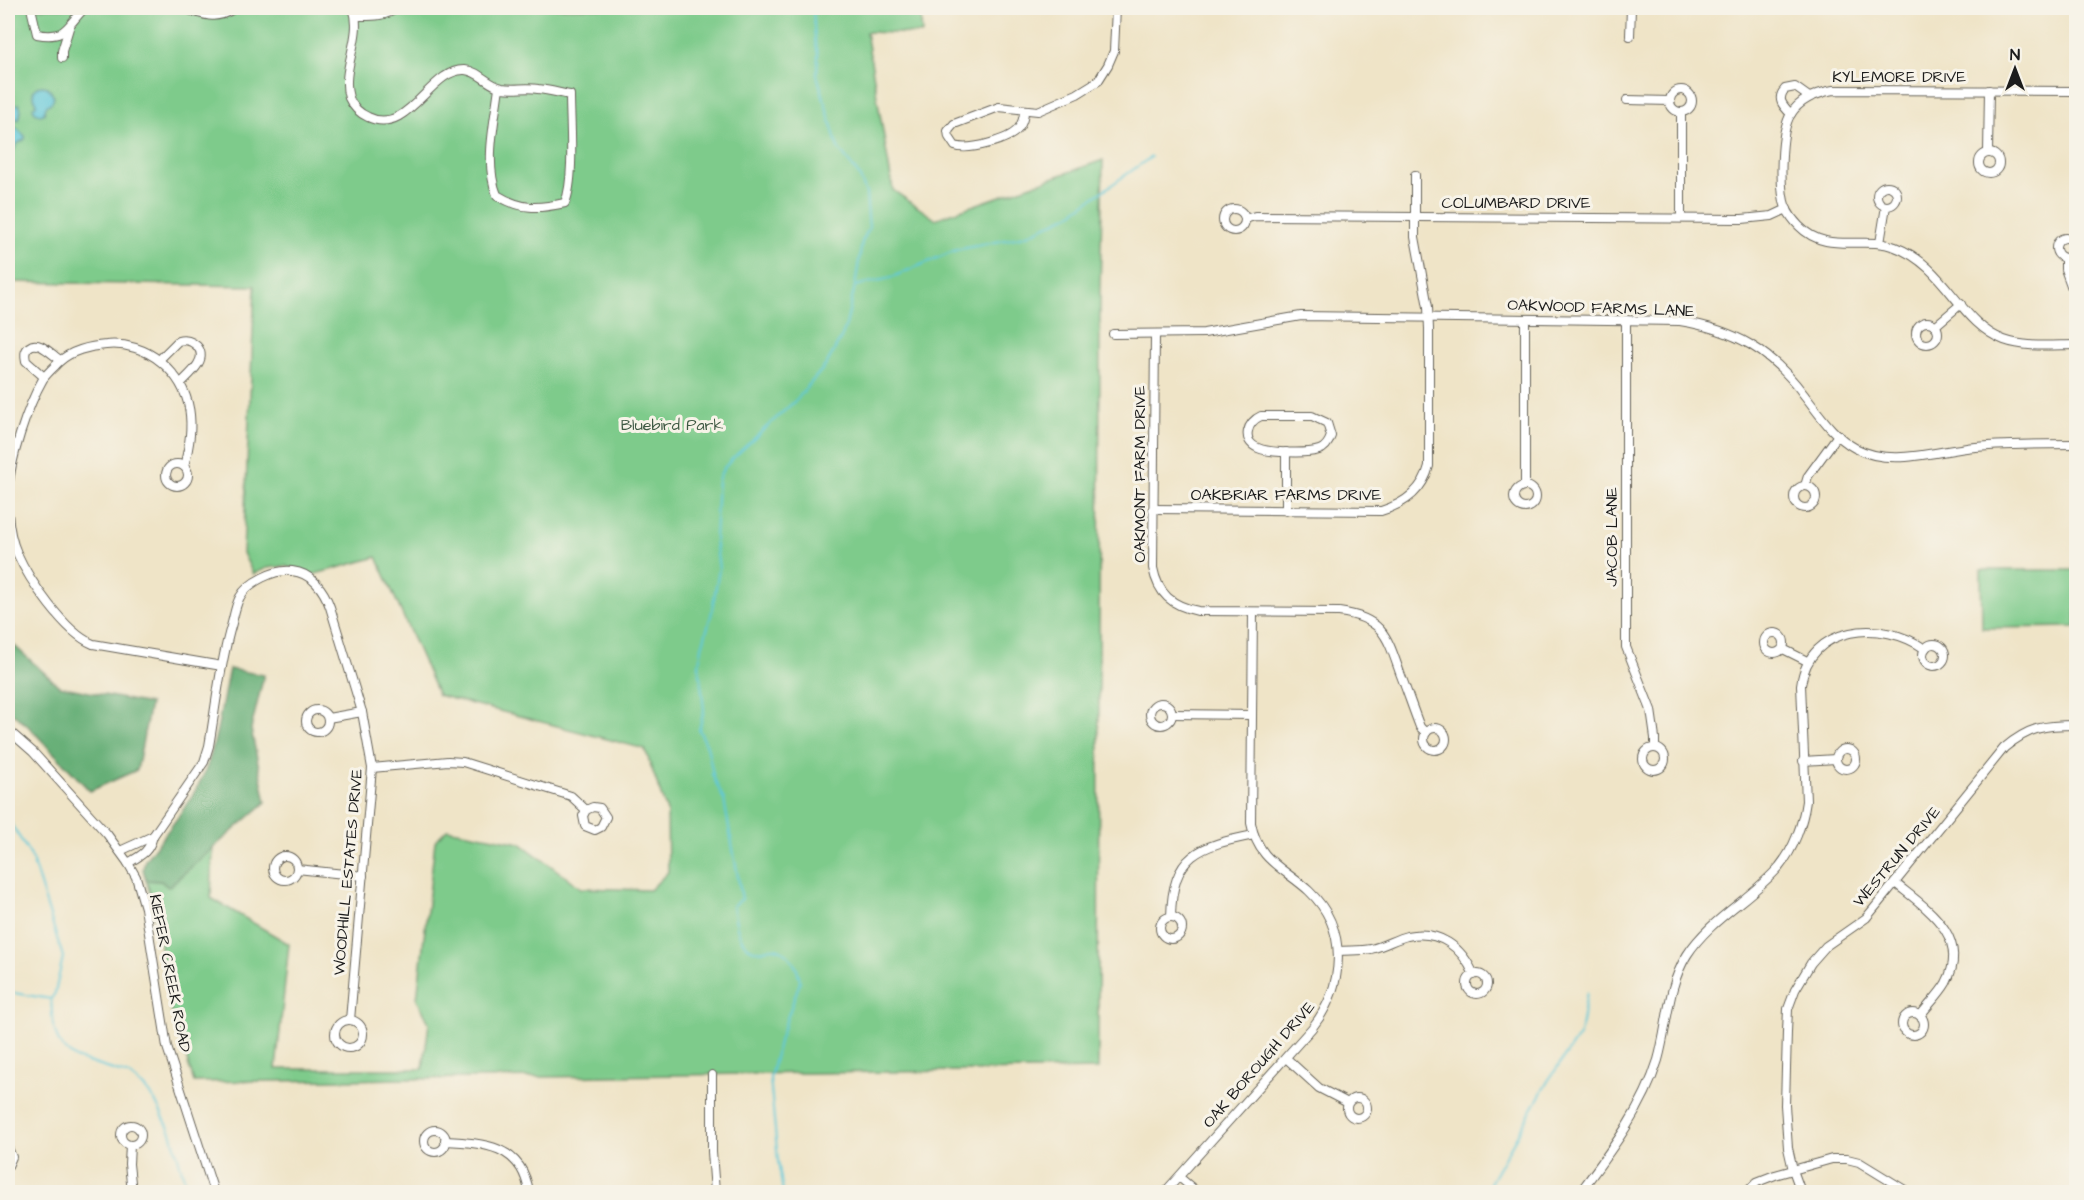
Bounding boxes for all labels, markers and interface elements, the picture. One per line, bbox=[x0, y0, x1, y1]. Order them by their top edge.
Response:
north arrow bbox=[1985, 39, 2045, 99]
text: N bbox=[2010, 44, 2020, 66]
street label: KYLEMORE DRIVE bbox=[1832, 66, 1966, 88]
street label: COLUMBARD DRIVE bbox=[1442, 192, 1591, 214]
street label: OAKWOOD FARMS LANE bbox=[1507, 294, 1696, 322]
street label: OAKMONT FARM DRIVE bbox=[1129, 385, 1151, 563]
park label: Bluebird Park bbox=[621, 414, 723, 436]
street label: OAKBRIAR FARMS DRIVE bbox=[1191, 484, 1382, 506]
street label: JACOB LANE bbox=[1601, 487, 1623, 587]
street label: WOODHILL ESTATES DRIVE bbox=[328, 767, 368, 976]
street label: WESTRUN DRIVE bbox=[1848, 801, 1946, 912]
street label: KIEFER CREEK ROAD bbox=[144, 892, 196, 1054]
street label: OAK BOROUGH DRIVE bbox=[1198, 996, 1320, 1133]

